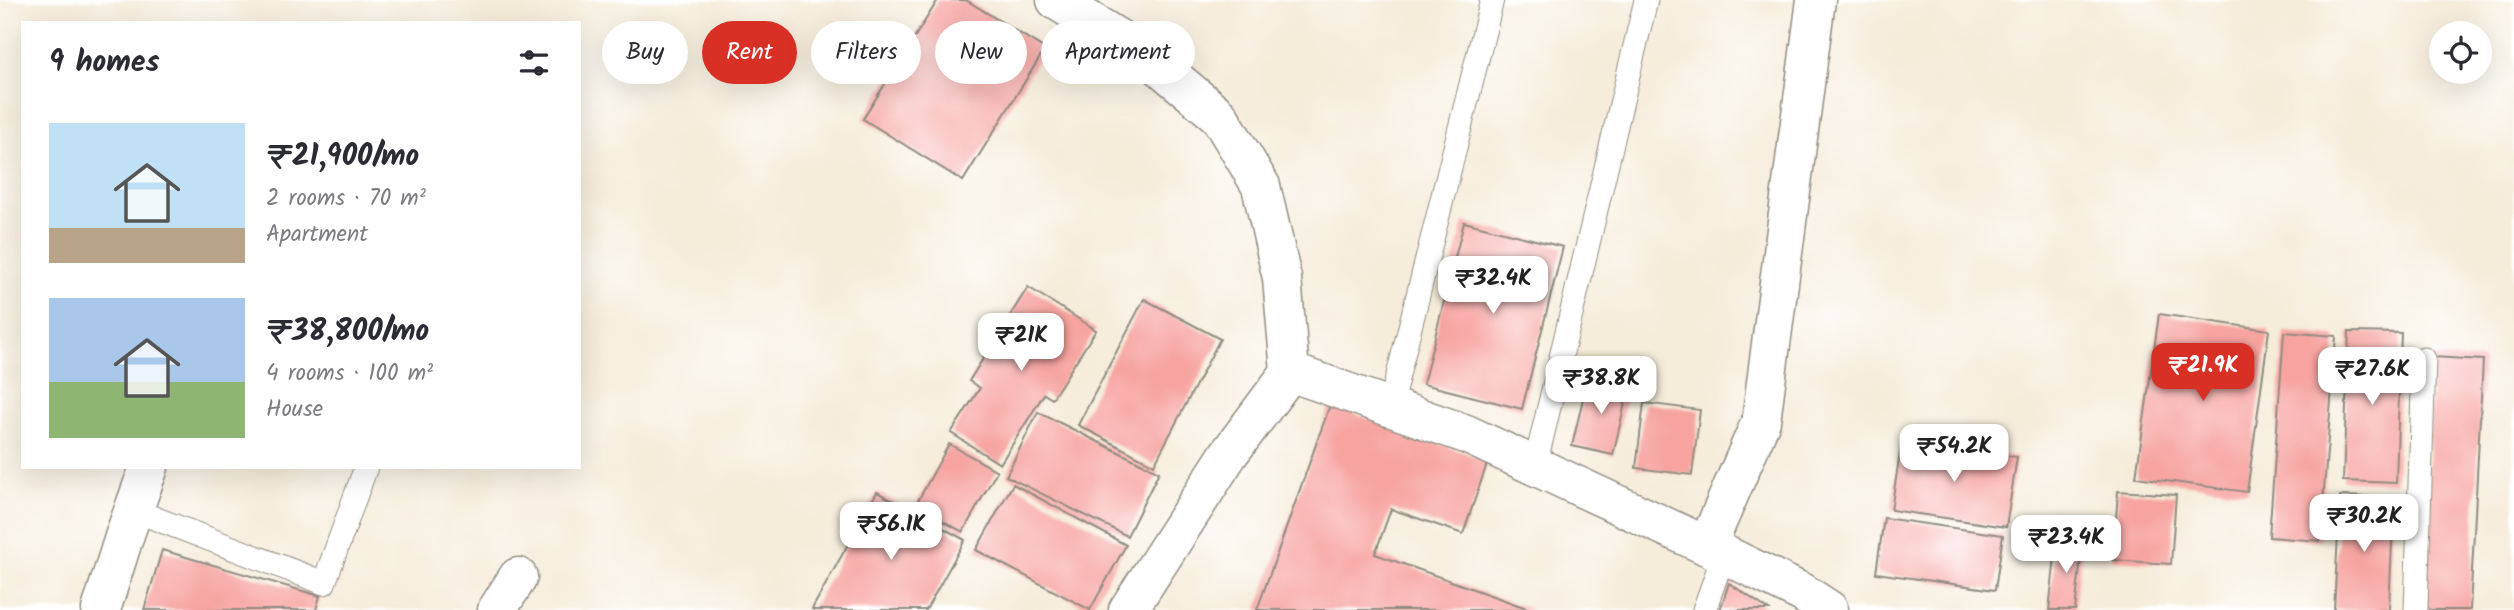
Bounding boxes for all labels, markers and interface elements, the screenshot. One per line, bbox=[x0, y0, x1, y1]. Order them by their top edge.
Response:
chip: Buy bbox=[602, 21, 688, 84]
chip: Rent bbox=[702, 21, 797, 84]
chip: Filters bbox=[811, 21, 921, 84]
chip: New bbox=[935, 21, 1027, 84]
chip: Apartment bbox=[1041, 21, 1195, 84]
map controls bbox=[2429, 21, 2492, 84]
button: locate bbox=[2429, 21, 2492, 84]
text: 9 homes bbox=[49, 39, 160, 87]
icon: filters bbox=[515, 44, 553, 82]
text: ₹21,900/mo bbox=[266, 133, 419, 181]
icon: home bbox=[105, 151, 189, 235]
text: 2 rooms · 70 m² bbox=[266, 181, 426, 217]
text: Apartment bbox=[266, 217, 368, 253]
pin: ₹32.4K bbox=[1436, 256, 1550, 316]
text: ₹32.4K bbox=[1454, 261, 1532, 297]
text: ₹38,800/mo bbox=[266, 308, 429, 356]
pin: ₹21K bbox=[980, 314, 1062, 373]
text: ₹21K bbox=[994, 318, 1048, 354]
icon: home bbox=[105, 326, 189, 410]
pin: ₹21.9K bbox=[2146, 344, 2260, 403]
text: ₹21.9K bbox=[2167, 348, 2239, 384]
pin: ₹27.6K bbox=[2315, 348, 2429, 407]
text: ₹27.6K bbox=[2334, 352, 2410, 388]
text: 4 rooms · 100 m² bbox=[266, 356, 433, 392]
pin: ₹38.8K bbox=[1544, 356, 1658, 416]
text: ₹38.8K bbox=[1561, 361, 1641, 397]
text: House bbox=[266, 392, 323, 428]
pin: ₹54.2K bbox=[1897, 424, 2011, 484]
text: ₹54.2K bbox=[1916, 429, 1992, 465]
pin: ₹30.2K bbox=[2307, 494, 2421, 554]
text: ₹30.2K bbox=[2325, 499, 2403, 535]
pin: ₹56.1K bbox=[834, 503, 948, 562]
text: ₹56.1K bbox=[856, 507, 926, 543]
pin: ₹23.4K bbox=[2009, 516, 2123, 575]
text: ₹23.4K bbox=[2027, 520, 2105, 556]

